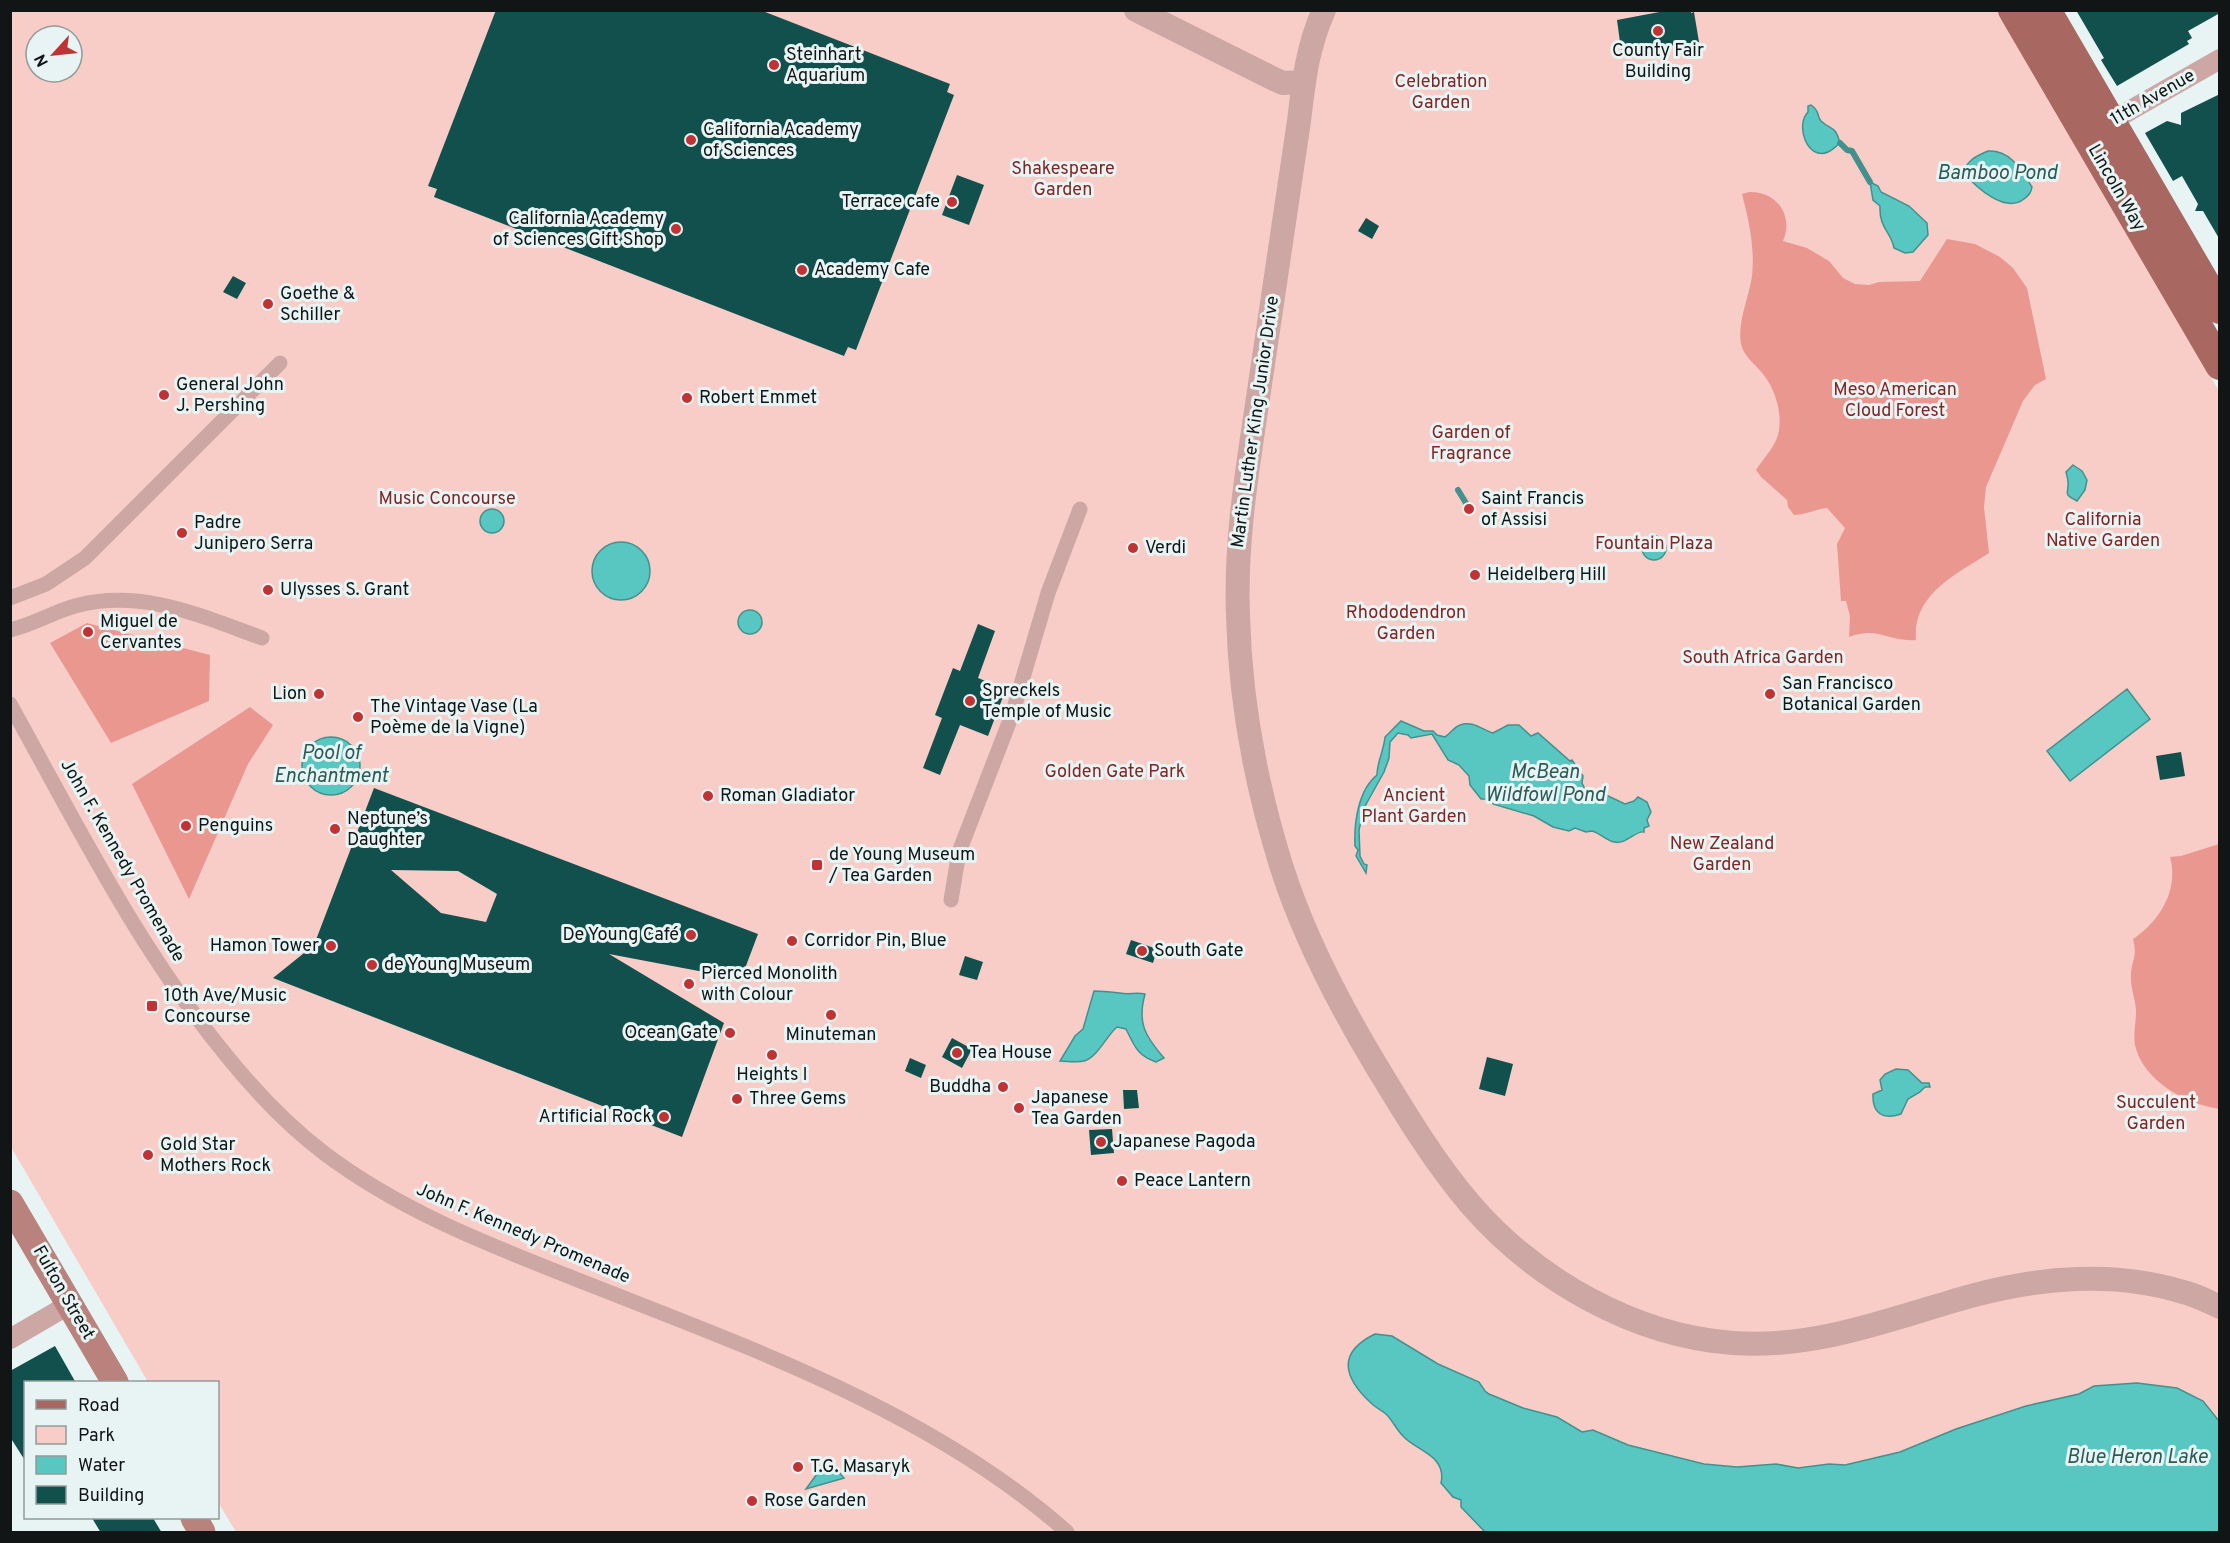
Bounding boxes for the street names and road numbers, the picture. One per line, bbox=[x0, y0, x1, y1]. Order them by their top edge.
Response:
street label: 11th Avenue bbox=[2107, 65, 2199, 131]
street label: Lincoln Way bbox=[2082, 140, 2150, 236]
street label: Martin Luther King Junior Drive bbox=[1227, 294, 1285, 550]
street label: John F. Kennedy Promenade bbox=[54, 756, 190, 966]
street label: John F. Kennedy Promenade bbox=[413, 1178, 633, 1290]
street label: Fulton Street bbox=[27, 1242, 99, 1344]

